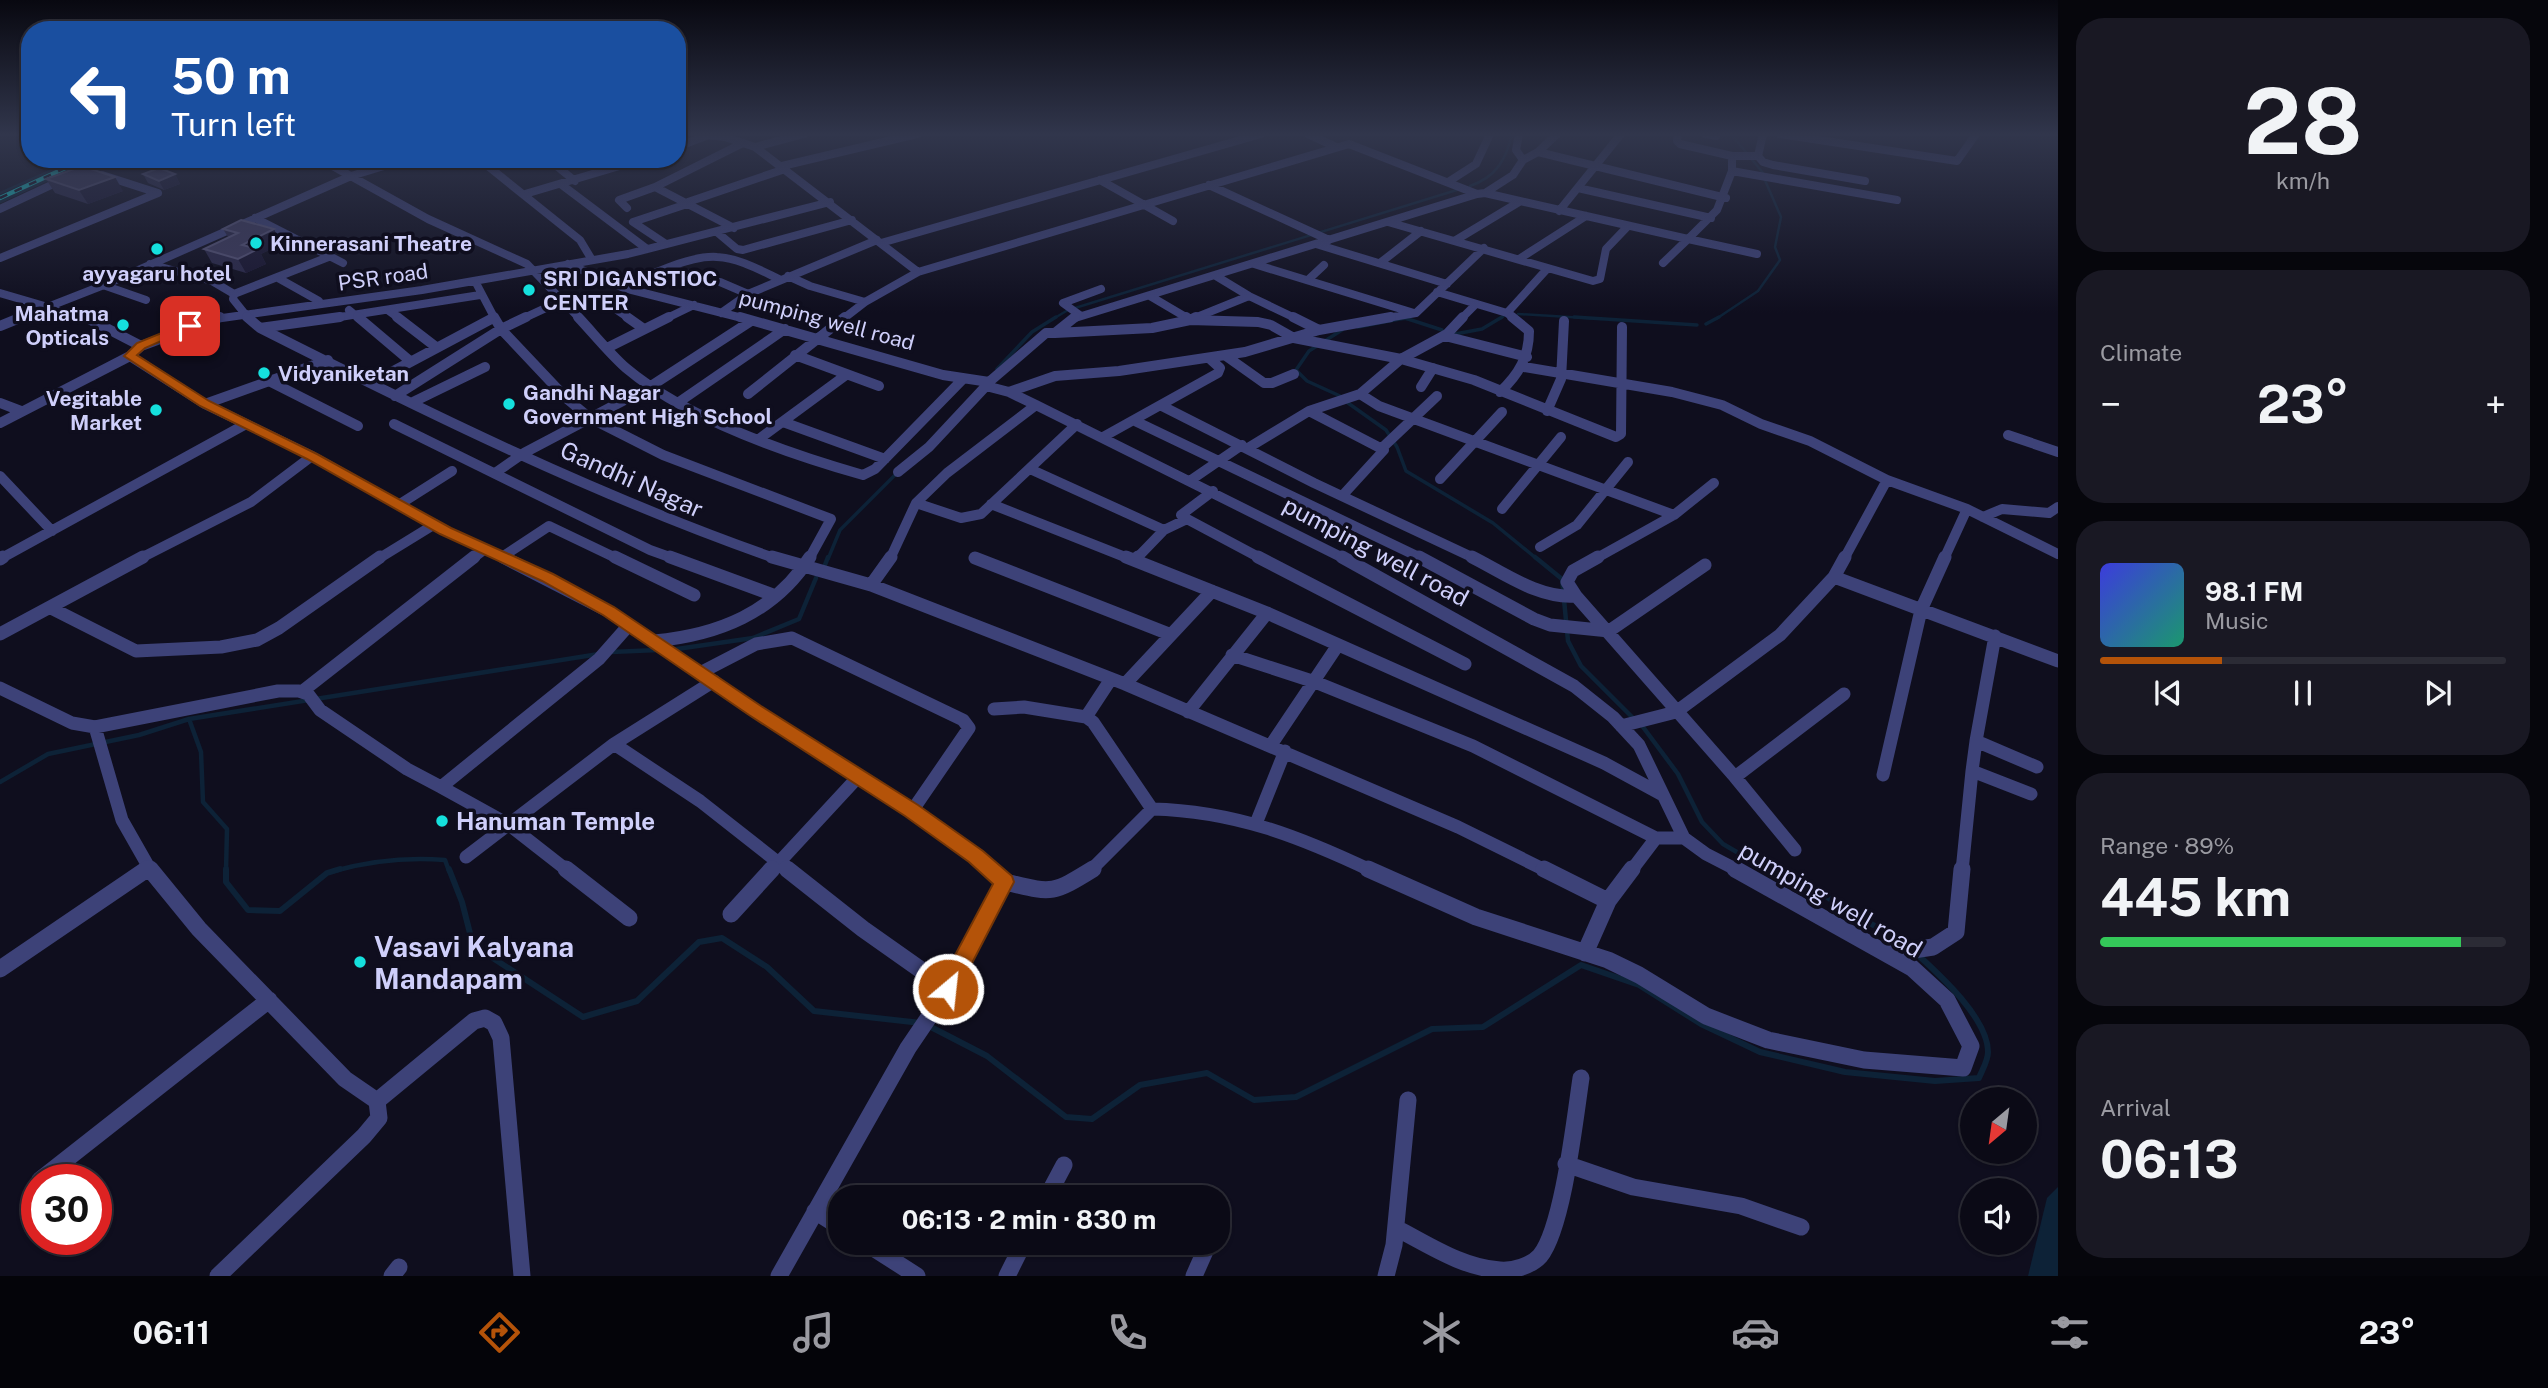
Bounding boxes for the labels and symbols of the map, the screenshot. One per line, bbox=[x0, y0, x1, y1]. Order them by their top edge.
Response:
place label: Kinnerasani Theatre bbox=[270, 231, 472, 256]
marker: Kinnerasani Theatre bbox=[248, 235, 264, 251]
marker: ayyagaru hotel bbox=[149, 241, 165, 257]
street label: PSR road bbox=[336, 258, 430, 296]
place label: ayyagaru hotel bbox=[82, 261, 232, 286]
place label: SRI DIGANSTIOC CENTER bbox=[543, 266, 717, 315]
marker: SRI DIGANSTIOC CENTER bbox=[521, 282, 537, 298]
street label: pumping well road bbox=[737, 285, 917, 355]
pin bbox=[160, 296, 220, 356]
place label: Mahatma Opticals bbox=[15, 301, 109, 350]
marker: Mahatma Opticals bbox=[115, 317, 131, 333]
place label: Vidyaniketan bbox=[278, 361, 409, 386]
marker: Vidyaniketan bbox=[256, 365, 272, 381]
place label: Gandhi Nagar Government High School bbox=[523, 380, 773, 429]
place label: Vegitable Market bbox=[46, 386, 142, 435]
marker: Gandhi Nagar Government High School bbox=[501, 396, 517, 412]
marker: Vegitable Market bbox=[148, 402, 164, 418]
street label: Gandhi Nagar bbox=[556, 435, 708, 523]
street label: pumping well road bbox=[1278, 490, 1474, 612]
place label: Hanuman Temple bbox=[456, 807, 655, 835]
marker: Hanuman Temple bbox=[434, 813, 450, 829]
street label: pumping well road bbox=[1735, 835, 1927, 963]
place label: Vasavi Kalyana Mandapam bbox=[374, 930, 574, 995]
position arrow bbox=[911, 952, 985, 1026]
marker: Vasavi Kalyana Mandapam bbox=[352, 954, 368, 970]
north arrow bbox=[1960, 1087, 2037, 1164]
speed limit sign: 30 bbox=[21, 1164, 112, 1255]

